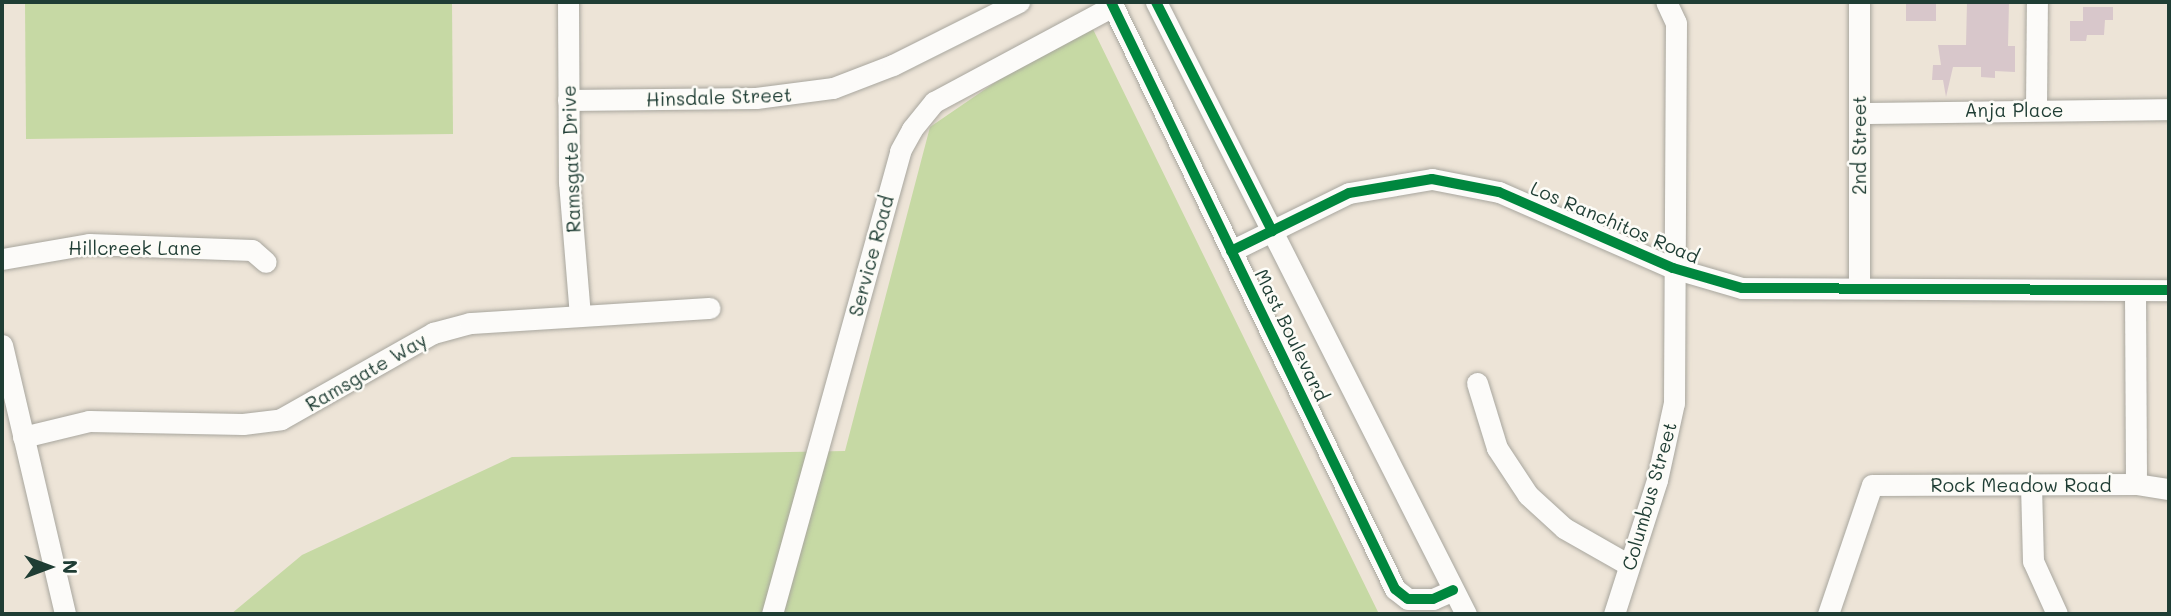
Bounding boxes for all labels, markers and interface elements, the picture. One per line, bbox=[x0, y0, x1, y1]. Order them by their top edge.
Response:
street label: Hinsdale Street bbox=[646, 83, 792, 111]
street label: Ramsgate Drive bbox=[557, 85, 585, 233]
street label: 2nd Street bbox=[1848, 95, 1870, 195]
street label: Anja Place bbox=[1964, 99, 2064, 121]
street label: Los Ranchitos Road bbox=[1527, 176, 1703, 268]
street label: Service Road bbox=[844, 193, 898, 319]
street label: Hillcreek Lane bbox=[68, 237, 202, 259]
street label: Mast Boulevard bbox=[1250, 265, 1334, 405]
street label: Ramsgate Way bbox=[301, 328, 431, 416]
street label: Columbus Street bbox=[1617, 419, 1681, 573]
street label: Rock Meadow Road bbox=[1931, 474, 2111, 496]
north arrow bbox=[14, 532, 84, 602]
text: N bbox=[58, 560, 83, 574]

